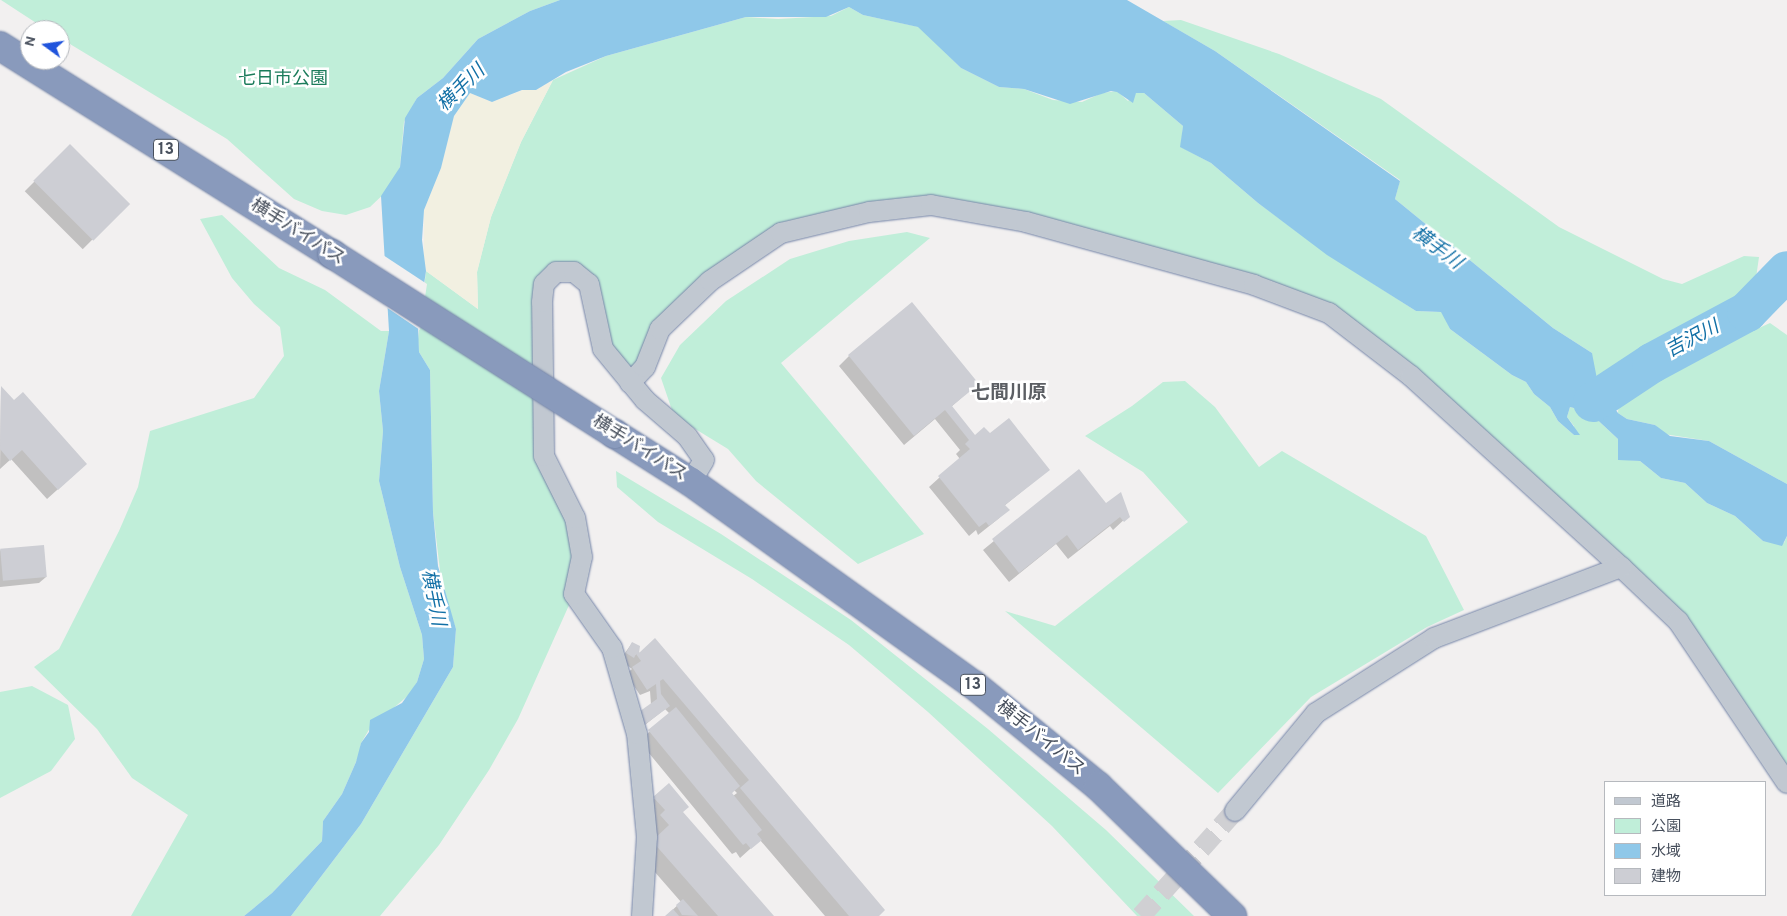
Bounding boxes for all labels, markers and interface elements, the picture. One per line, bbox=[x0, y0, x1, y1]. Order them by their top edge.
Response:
north arrow bbox=[20, 20, 70, 70]
text: N bbox=[21, 35, 40, 48]
water label: 横手川 bbox=[434, 61, 490, 117]
park label: 七日市公園 bbox=[238, 69, 328, 91]
road number: 13 bbox=[152, 136, 180, 164]
street label: 横手バイパス bbox=[245, 195, 349, 271]
water label: 横手川 bbox=[1406, 223, 1466, 275]
water label: 吉沢川 bbox=[1662, 317, 1724, 363]
district label: 七間川原 bbox=[971, 383, 1047, 405]
street label: 横手バイパス bbox=[587, 411, 691, 487]
water label: 横手川 bbox=[415, 568, 449, 628]
road number: 13 bbox=[959, 672, 987, 698]
street label: 横手バイパス bbox=[991, 697, 1089, 781]
legend bbox=[1604, 781, 1767, 896]
text: 道路 bbox=[1651, 793, 1681, 812]
text: 公園 bbox=[1651, 818, 1681, 837]
text: 水域 bbox=[1651, 843, 1681, 862]
text: 建物 bbox=[1651, 868, 1681, 887]

